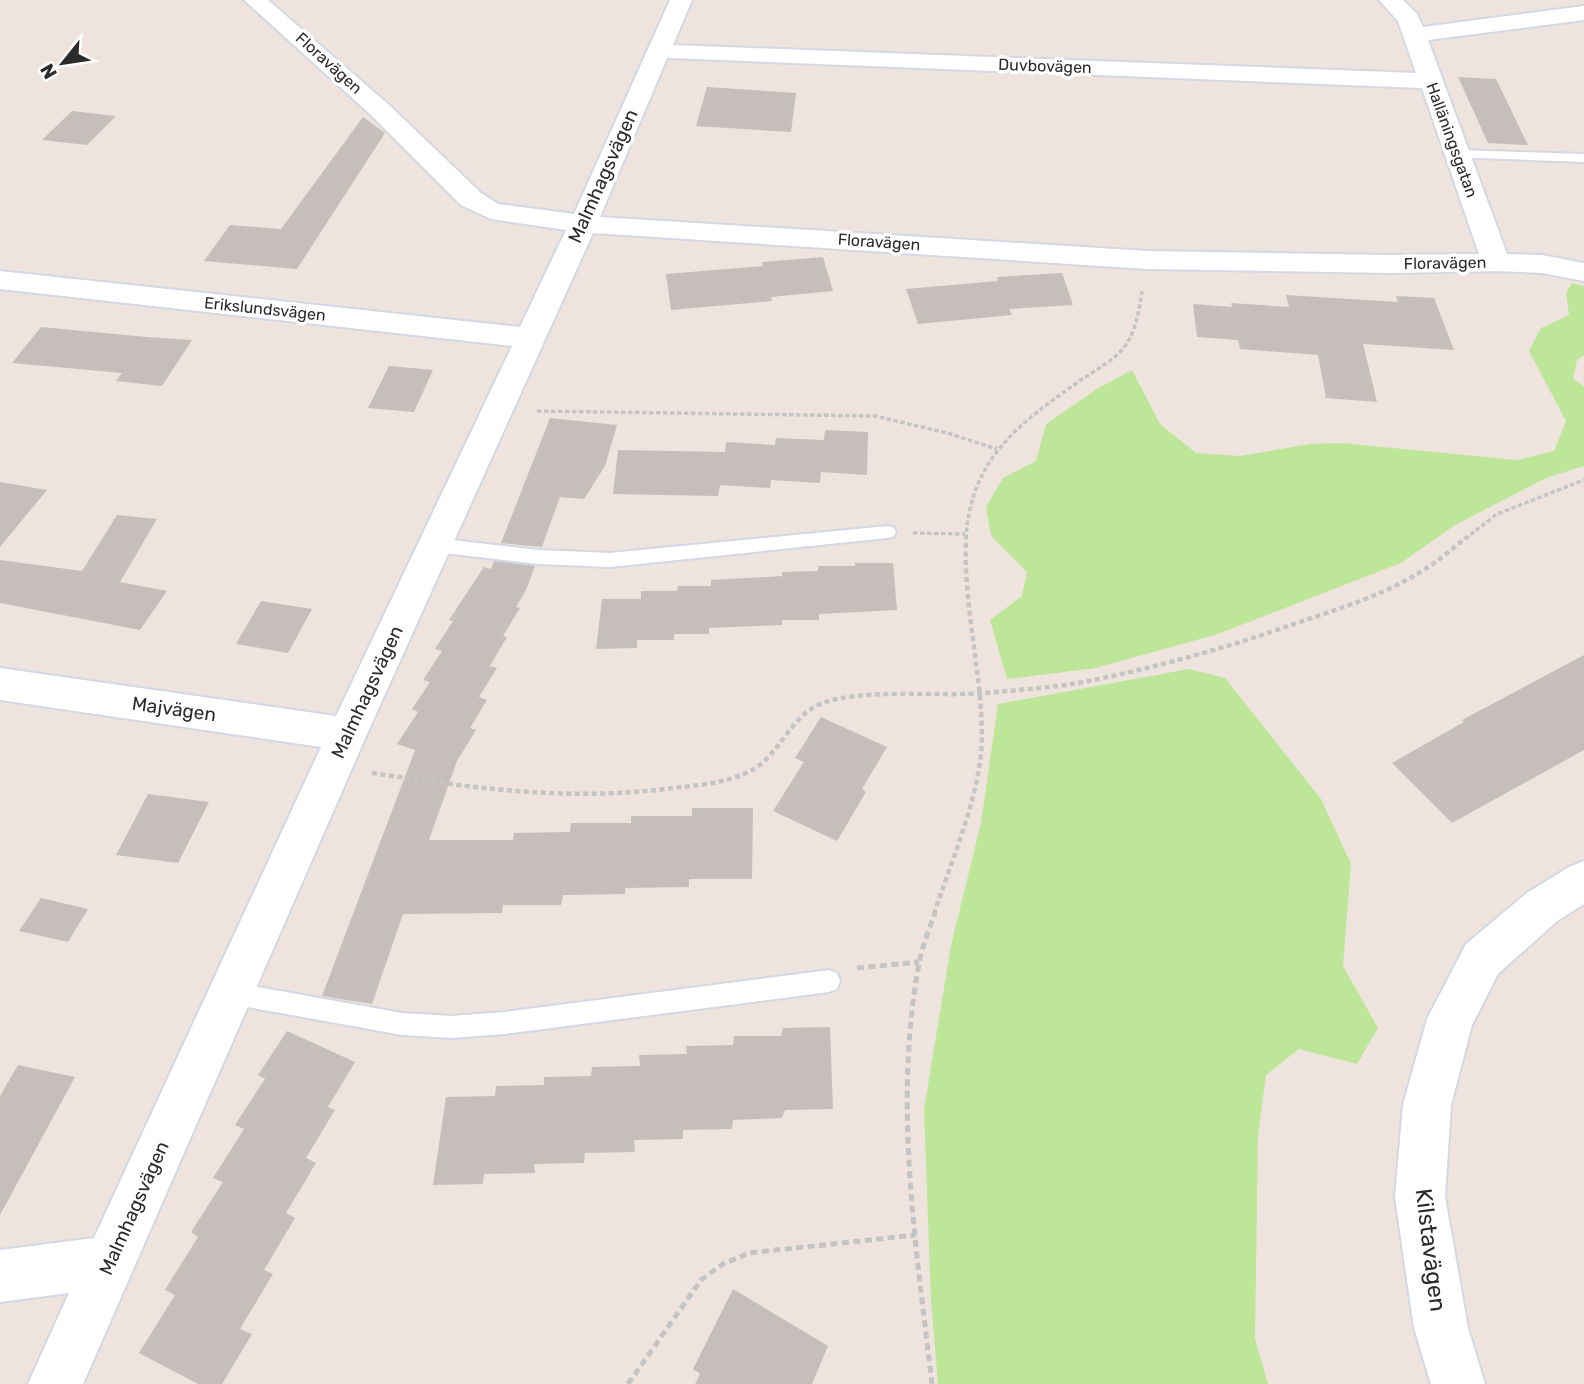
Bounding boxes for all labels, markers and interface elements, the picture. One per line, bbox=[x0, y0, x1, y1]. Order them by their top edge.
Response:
north arrow bbox=[28, 28, 98, 98]
street label: Floravägen bbox=[292, 28, 366, 98]
street label: Duvbovägen bbox=[998, 55, 1092, 77]
text: N bbox=[35, 60, 62, 83]
street label: Halläningsgatan bbox=[1422, 80, 1482, 200]
street label: Malmhagsvägen bbox=[563, 106, 643, 246]
street label: Floravägen bbox=[837, 230, 921, 254]
street label: Floravägen bbox=[1404, 253, 1486, 273]
street label: Erikslundsvägen bbox=[203, 293, 327, 325]
street label: Malmhagsvägen bbox=[326, 622, 408, 762]
street label: Majvägen bbox=[130, 692, 218, 726]
street label: Malmhagsvägen bbox=[94, 1138, 174, 1278]
street label: Kilstavägen bbox=[1410, 1187, 1452, 1313]

